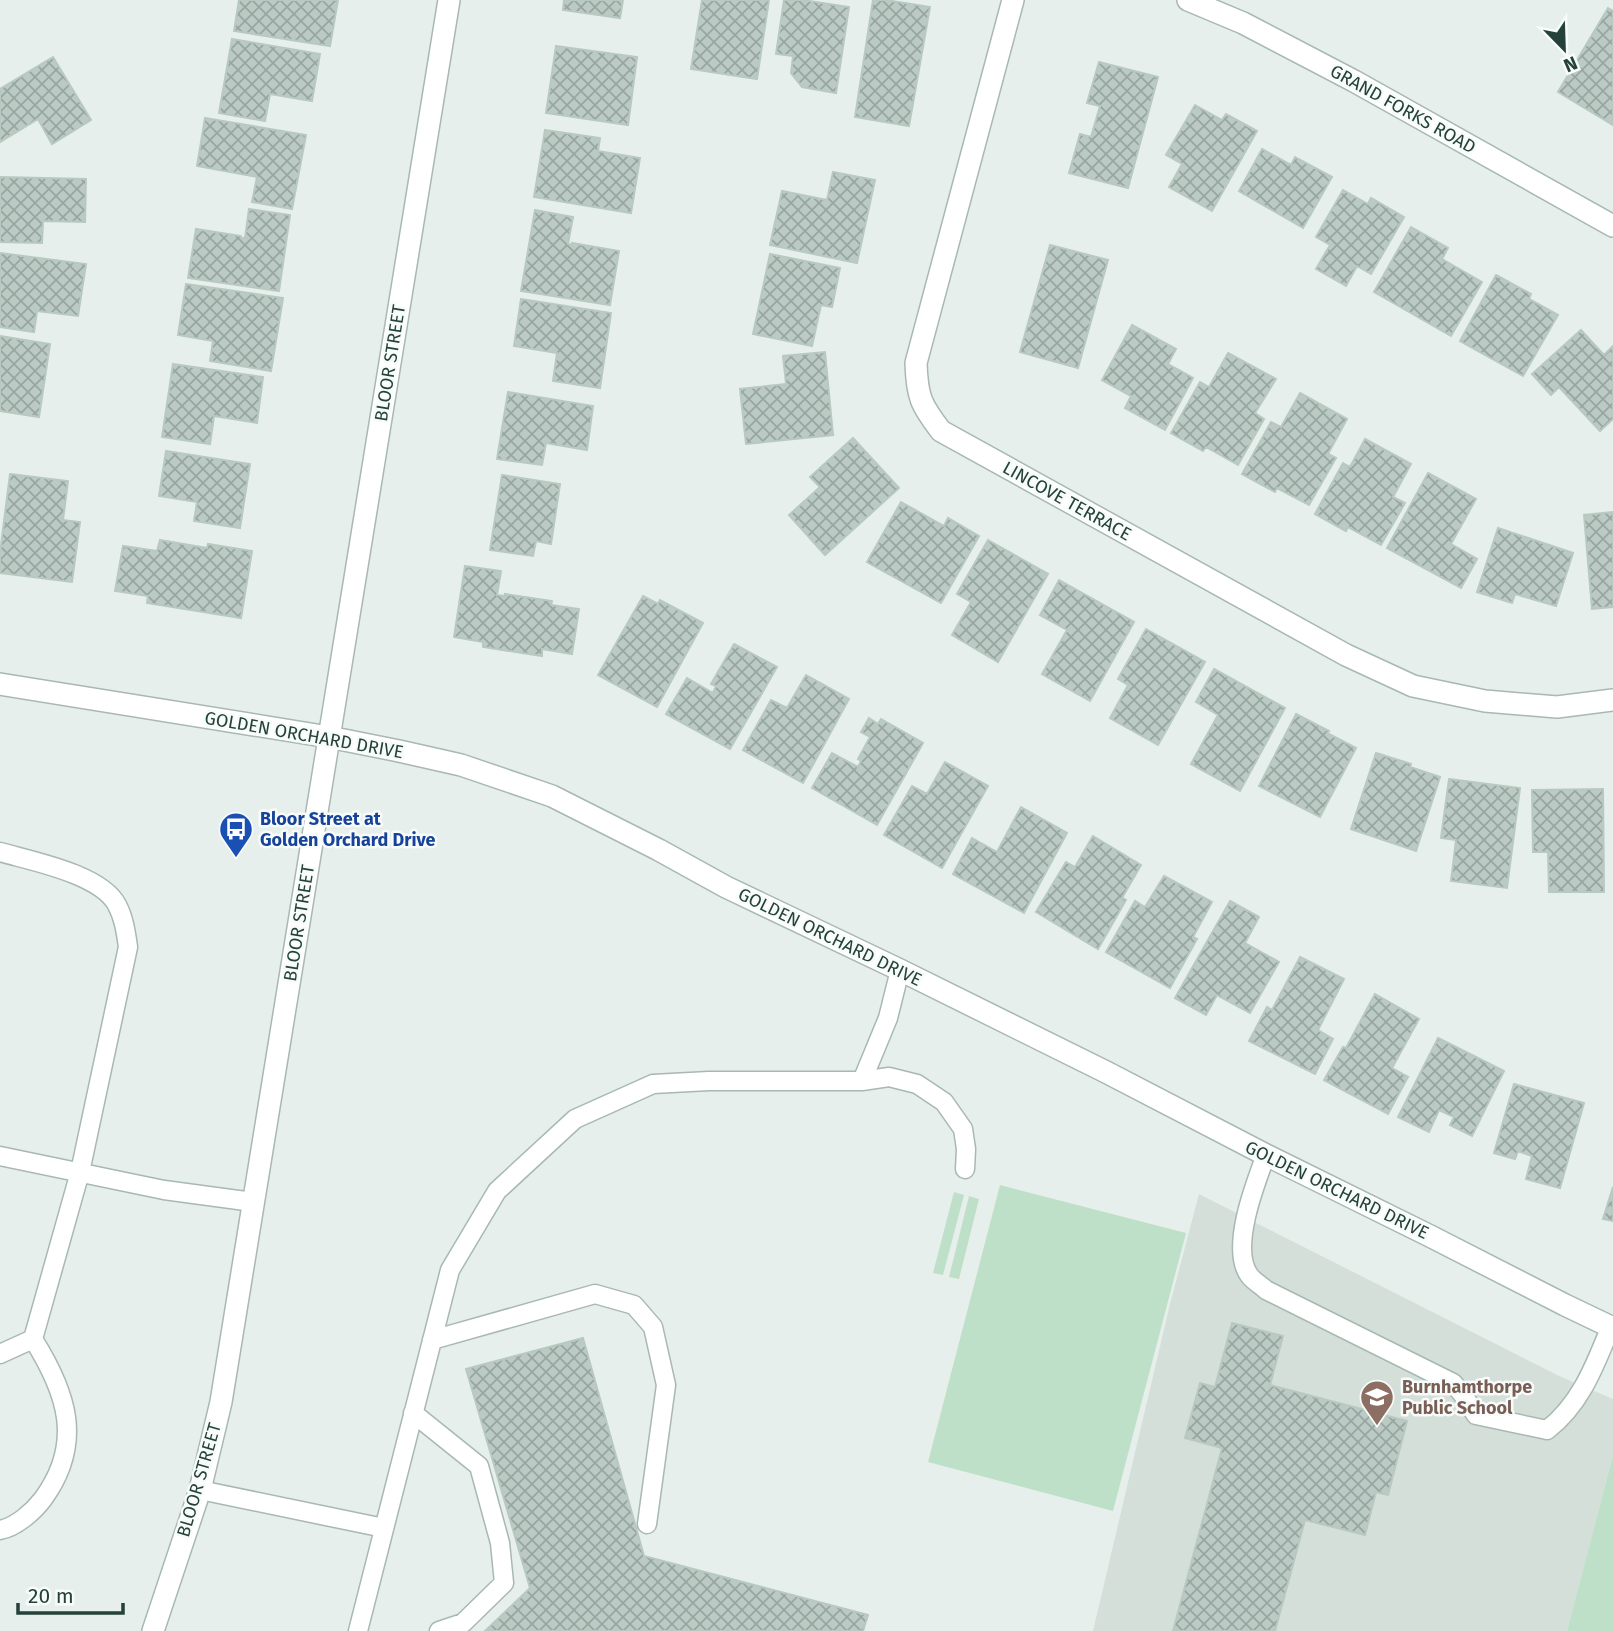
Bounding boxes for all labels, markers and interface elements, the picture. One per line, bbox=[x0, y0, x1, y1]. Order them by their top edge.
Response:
north arrow bbox=[1529, 14, 1599, 84]
text: N bbox=[1560, 51, 1581, 77]
street label: GRAND FORKS ROAD bbox=[1326, 60, 1480, 158]
street label: BLOOR STREET bbox=[370, 302, 410, 423]
street label: LINCOVE TERRACE bbox=[999, 457, 1135, 545]
street label: GOLDEN ORCHARD DRIVE bbox=[203, 707, 405, 763]
place label: Bloor Street at Golden Orchard Drive bbox=[260, 808, 436, 851]
bus stop icon: Bloor Street at Golden Orchard Drive bbox=[217, 810, 255, 859]
street label: BLOOR STREET bbox=[279, 862, 319, 983]
street label: GOLDEN ORCHARD DRIVE bbox=[735, 883, 925, 991]
street label: GOLDEN ORCHARD DRIVE bbox=[1242, 1136, 1432, 1244]
place label: Burnhamthorpe Public School bbox=[1402, 1376, 1532, 1419]
school or university icon: Burnhamthorpe Public School bbox=[1358, 1378, 1396, 1427]
street label: BLOOR STREET bbox=[172, 1420, 226, 1540]
scale bar bbox=[18, 1572, 122, 1616]
text: 20 m bbox=[28, 1583, 74, 1609]

